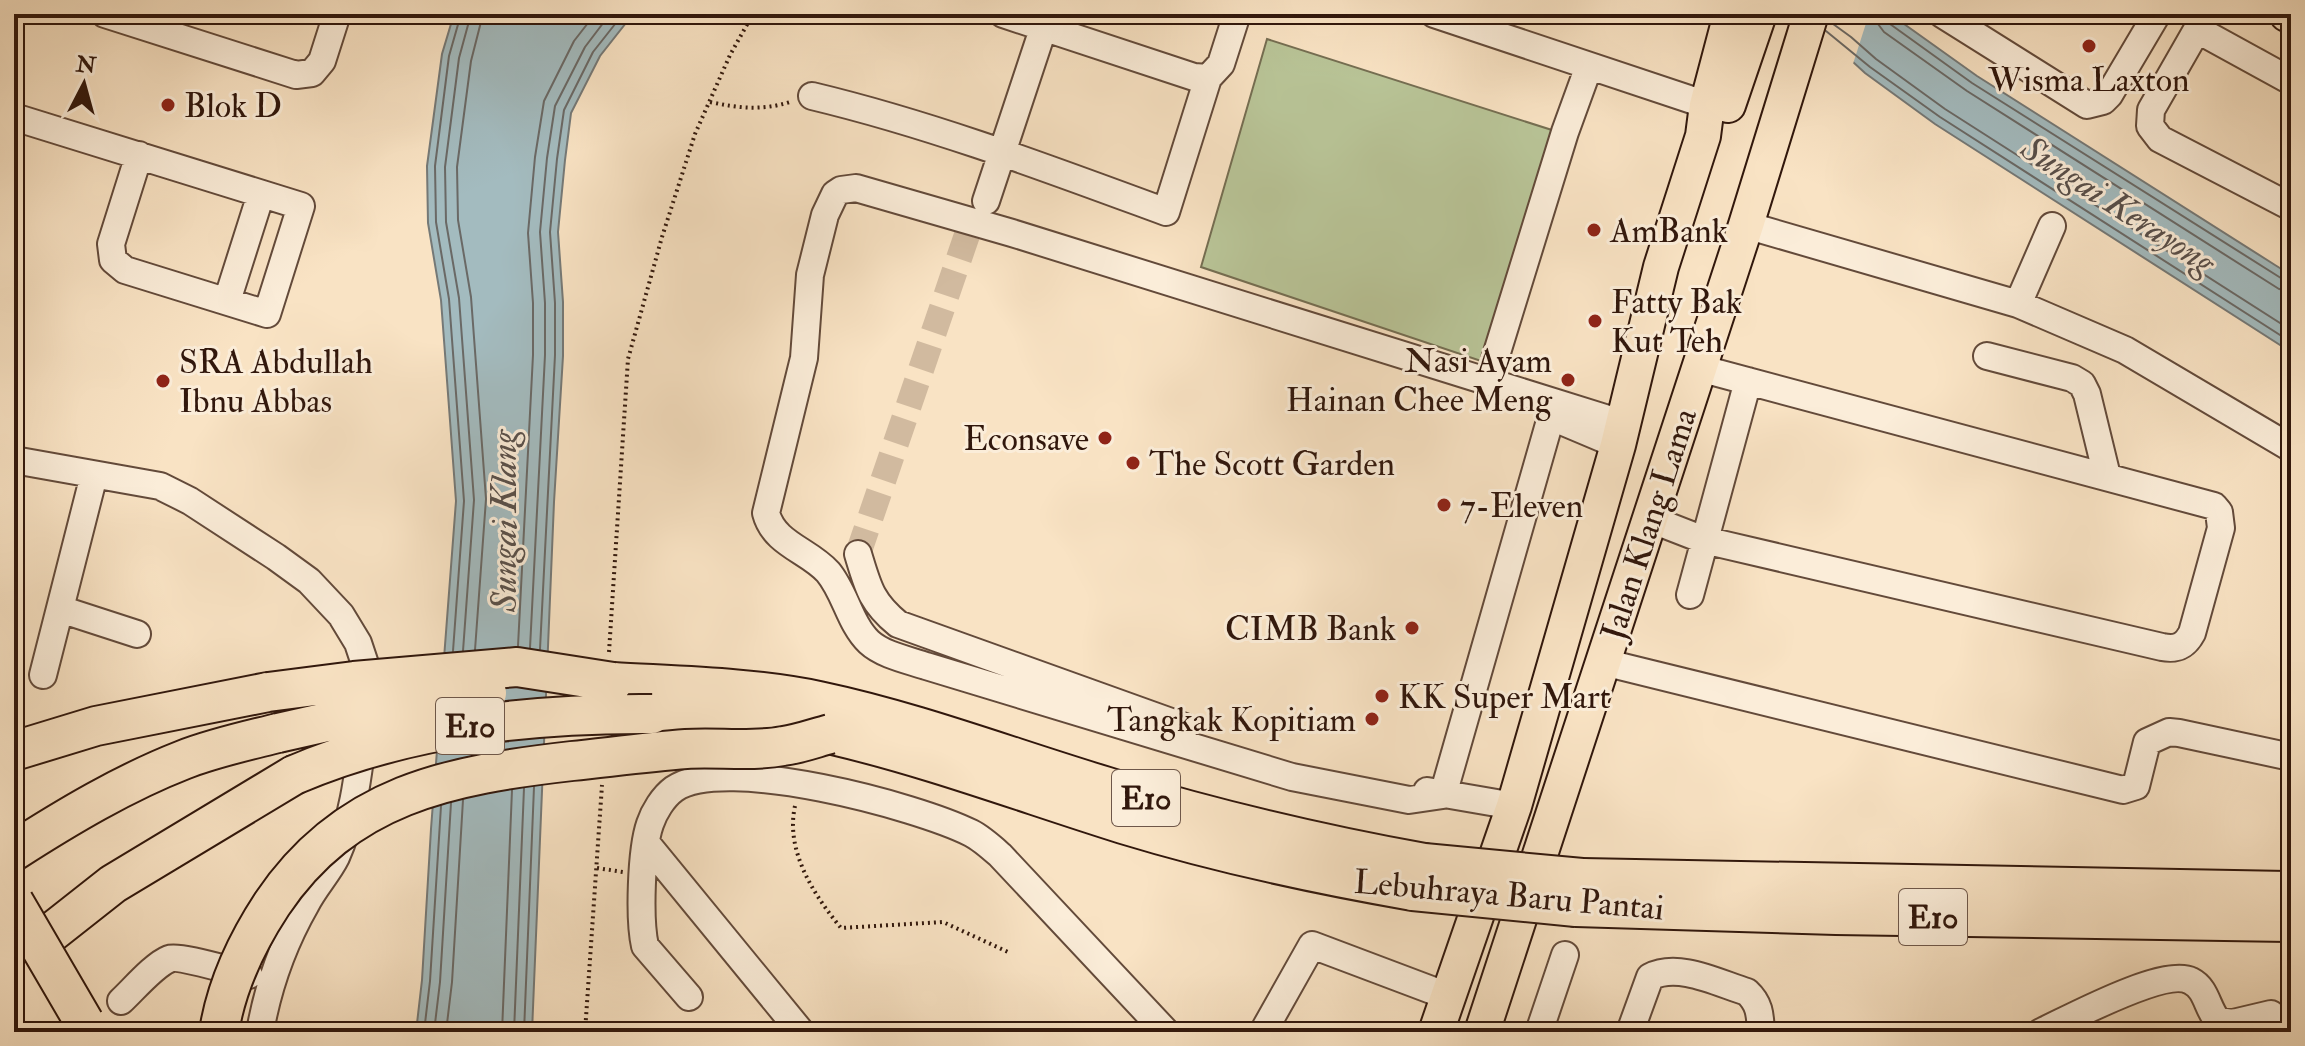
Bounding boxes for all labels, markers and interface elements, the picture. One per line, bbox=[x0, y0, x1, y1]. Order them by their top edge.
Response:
marker: Wisma Laxton bbox=[2080, 37, 2098, 55]
north arrow bbox=[44, 44, 124, 124]
text: N bbox=[74, 50, 98, 80]
place label: Wisma Laxton bbox=[1987, 59, 2190, 102]
place label: Blok D bbox=[184, 85, 282, 128]
marker: Blok D bbox=[159, 96, 177, 114]
water label: Sungai Kerayong bbox=[2012, 125, 2225, 286]
place label: AmBank bbox=[1609, 210, 1728, 253]
marker: AmBank bbox=[1585, 221, 1603, 239]
place label: Fatty Bak Kut Teh bbox=[1611, 281, 1742, 363]
marker: Fatty Bak Kut Teh bbox=[1586, 312, 1604, 330]
place label: Nasi Ayam Hainan Chee Meng bbox=[1286, 340, 1553, 422]
place label: SRA Abdullah Ibnu Abbas bbox=[179, 341, 373, 423]
marker: Nasi Ayam Hainan Chee Meng bbox=[1559, 371, 1577, 389]
marker: SRA Abdullah Ibnu Abbas bbox=[154, 372, 172, 390]
street label: Jalan Klang Lama bbox=[1591, 402, 1707, 647]
place label: Econsave bbox=[963, 418, 1089, 461]
water label: Sungai Klang bbox=[482, 428, 527, 613]
marker: Econsave bbox=[1096, 429, 1114, 447]
place label: The Scott Garden bbox=[1149, 443, 1395, 486]
marker: The Scott Garden bbox=[1124, 454, 1142, 472]
place label: 7-Eleven bbox=[1460, 485, 1583, 528]
marker: 7-Eleven bbox=[1435, 496, 1453, 514]
place label: CIMB Bank bbox=[1225, 608, 1396, 651]
marker: CIMB Bank bbox=[1403, 619, 1421, 637]
place label: KK Super Mart bbox=[1398, 676, 1611, 719]
marker: KK Super Mart bbox=[1373, 687, 1391, 705]
road number: E10 bbox=[436, 698, 504, 754]
place label: Tangkak Kopitiam bbox=[1107, 699, 1356, 742]
marker: Tangkak Kopitiam bbox=[1363, 710, 1381, 728]
road number: E10 bbox=[1112, 770, 1180, 826]
street label: Lebuhraya Baru Pantai bbox=[1352, 861, 1666, 930]
road number: E10 bbox=[1899, 889, 1967, 945]

